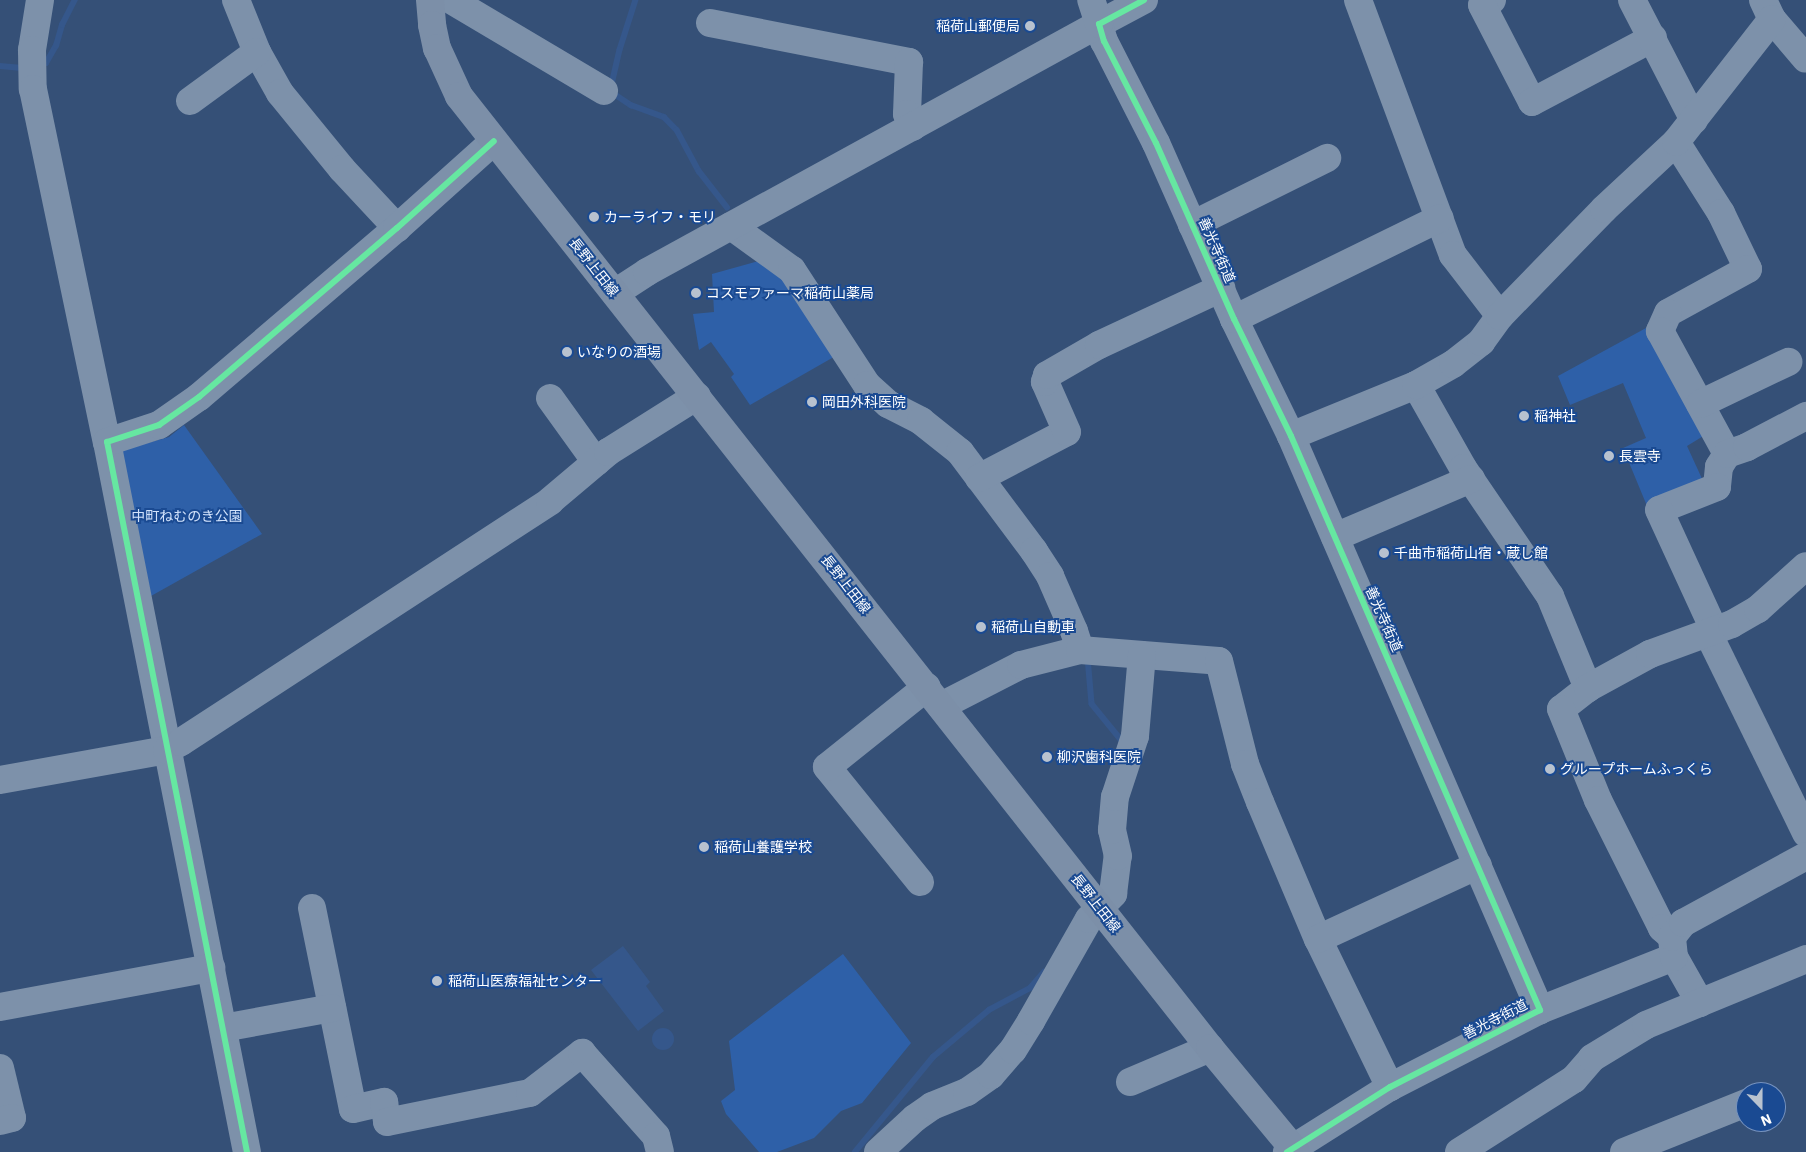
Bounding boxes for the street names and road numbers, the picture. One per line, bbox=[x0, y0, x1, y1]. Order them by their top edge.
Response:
street label: 善光寺街道 bbox=[1195, 215, 1239, 285]
street label: 長野上田線 bbox=[566, 234, 622, 300]
street label: 長野上田線 bbox=[818, 551, 874, 617]
street label: 善光寺街道 bbox=[1362, 584, 1406, 654]
street label: 長野上田線 bbox=[1068, 870, 1124, 936]
street label: 善光寺街道 bbox=[1460, 996, 1530, 1042]

